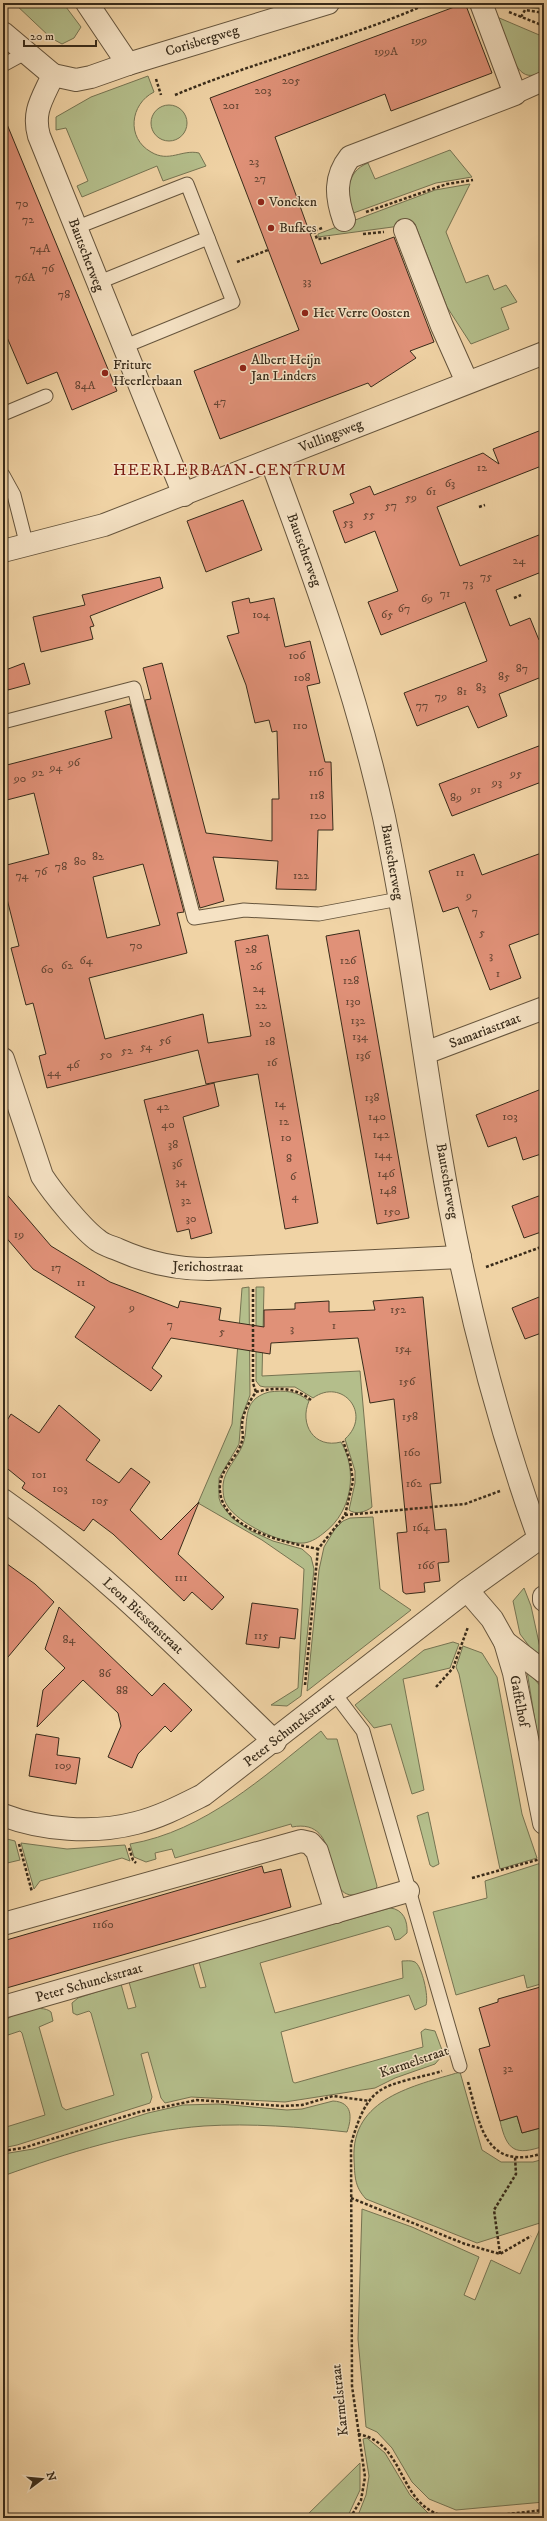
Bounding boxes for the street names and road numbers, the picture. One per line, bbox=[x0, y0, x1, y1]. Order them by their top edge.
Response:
street label: Corisbergweg bbox=[163, 21, 241, 61]
street label: Bautscherweg bbox=[64, 216, 108, 294]
street label: Vullingsweg bbox=[296, 415, 366, 457]
street label: Bautscherweg bbox=[282, 511, 326, 589]
street label: Bautscherweg bbox=[376, 823, 408, 902]
street label: Samariastraat bbox=[447, 1009, 524, 1053]
street label: Bautscherweg bbox=[431, 1142, 463, 1221]
street label: Jerichostraat bbox=[170, 1257, 244, 1277]
street label: Leon Biessenstraat bbox=[99, 1574, 188, 1659]
street label: Gaffelhof bbox=[505, 1674, 533, 1731]
street label: Peter Schunckstraat bbox=[240, 1689, 339, 1771]
street label: Peter Schunckstraat bbox=[33, 1959, 145, 2007]
street label: Karmelstraat bbox=[377, 2042, 452, 2082]
street label: Karmelstraat bbox=[327, 2363, 353, 2437]

